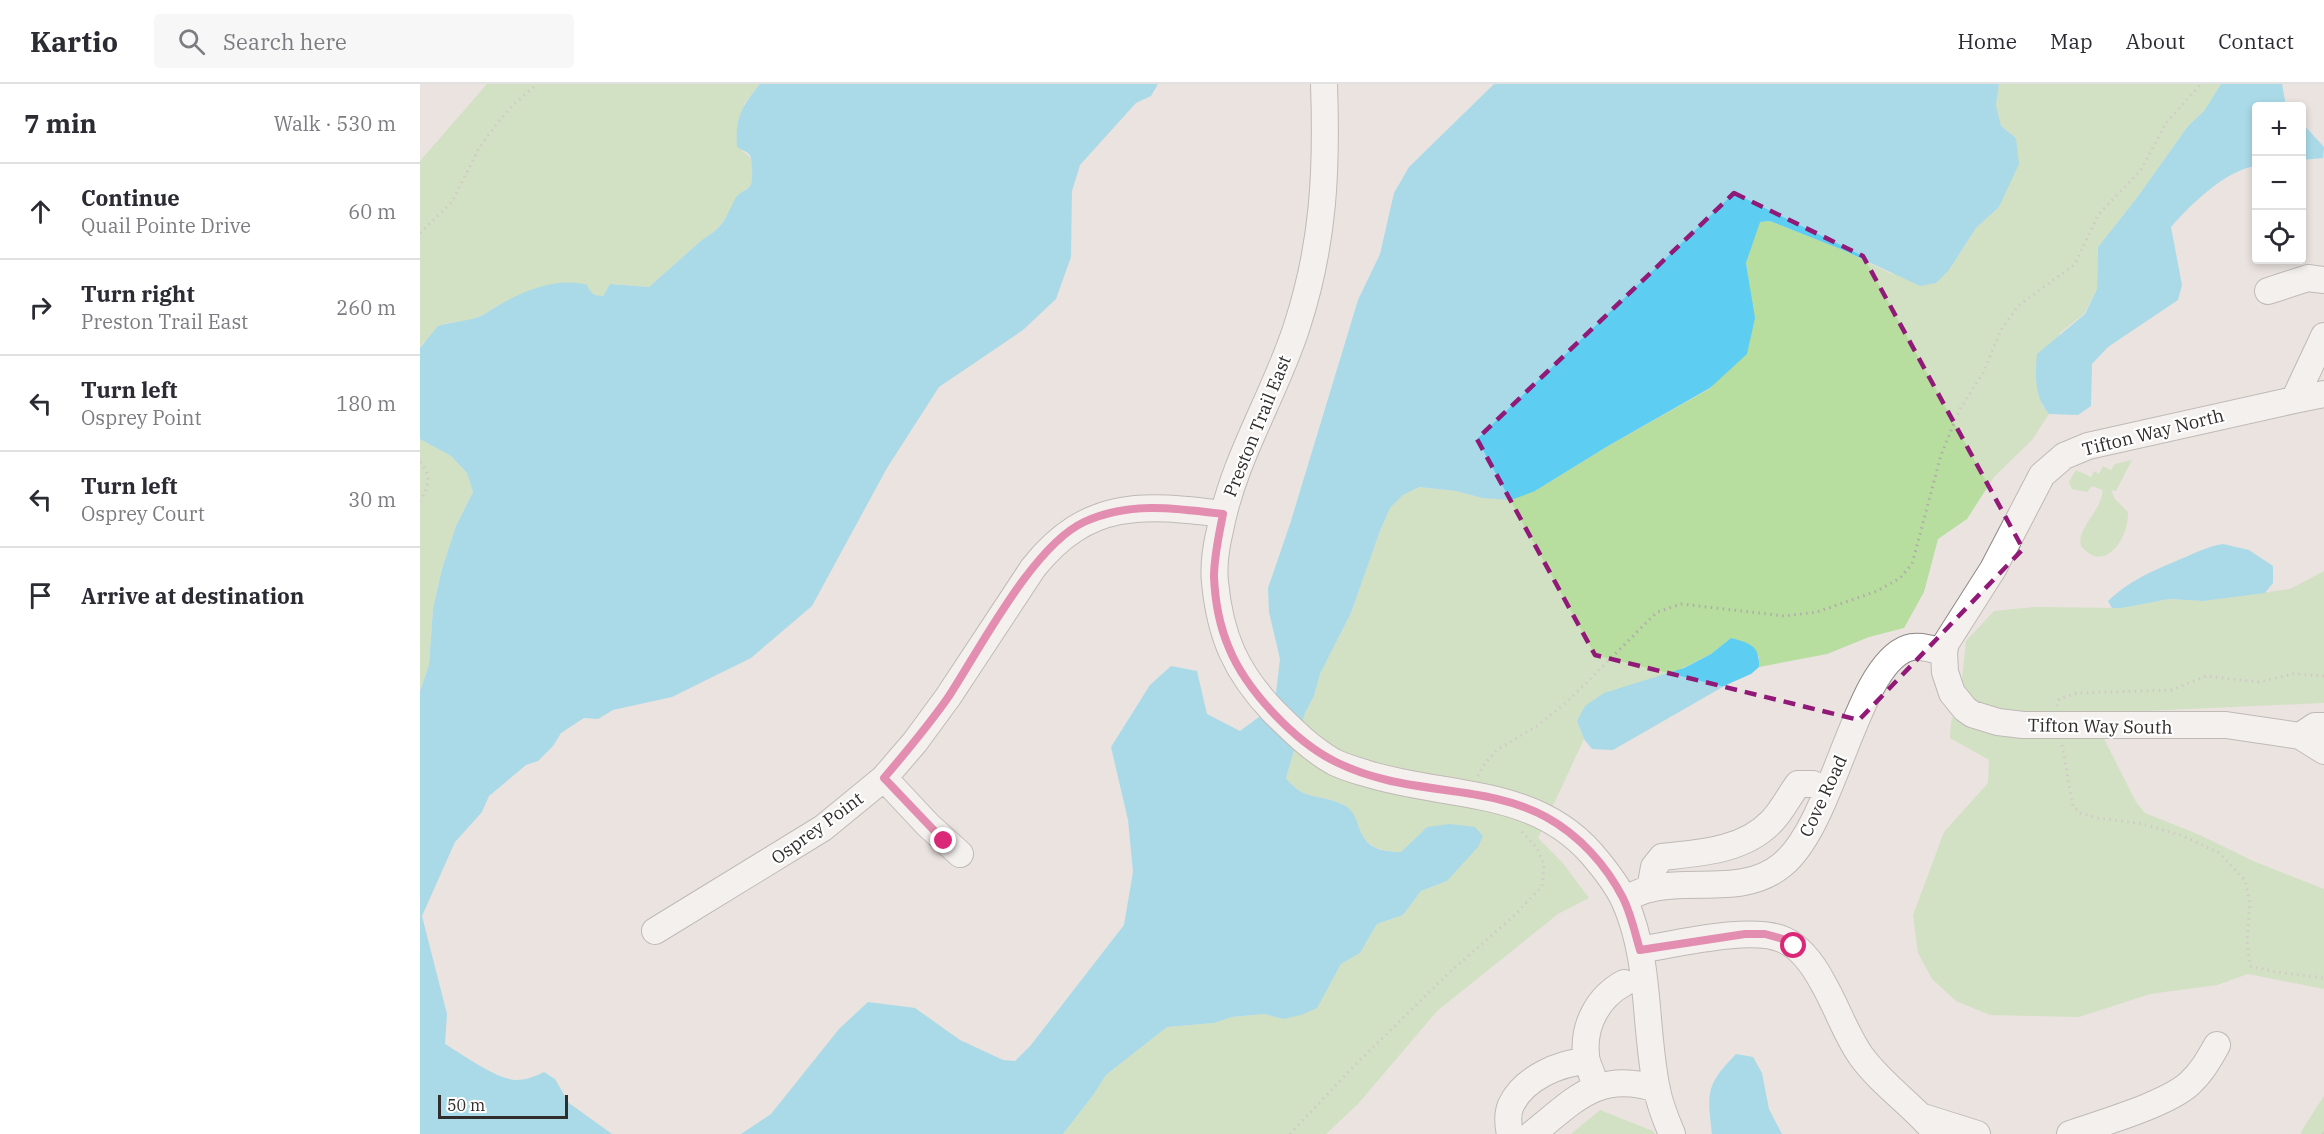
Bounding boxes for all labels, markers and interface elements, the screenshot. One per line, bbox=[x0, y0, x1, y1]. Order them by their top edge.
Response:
search box bbox=[154, 14, 574, 68]
text: Kartio bbox=[30, 23, 118, 60]
icon: search bbox=[175, 25, 208, 58]
text: Search here bbox=[223, 27, 347, 56]
text: Home bbox=[1957, 27, 2017, 55]
text: Map bbox=[2050, 27, 2093, 55]
text: About bbox=[2126, 27, 2185, 55]
text: Contact bbox=[2218, 27, 2294, 55]
map controls bbox=[2252, 102, 2306, 264]
button: + bbox=[2252, 102, 2306, 156]
text: 7 min bbox=[24, 106, 97, 140]
text: Walk · 530 m bbox=[274, 110, 396, 137]
button: − bbox=[2252, 156, 2306, 210]
text: Continue bbox=[81, 183, 180, 212]
icon: ahead bbox=[24, 195, 57, 228]
text: 60 m bbox=[348, 198, 396, 225]
button: locate bbox=[2252, 210, 2306, 264]
text: Quail Pointe Drive bbox=[81, 212, 251, 239]
text: Turn right bbox=[81, 279, 195, 308]
icon: right bbox=[24, 291, 57, 324]
text: 260 m bbox=[336, 294, 396, 321]
text: Preston Trail East bbox=[81, 308, 248, 335]
street label: Preston Trail East bbox=[1218, 352, 1296, 500]
text: Turn left bbox=[81, 375, 177, 404]
icon: left bbox=[24, 387, 57, 420]
text: 180 m bbox=[336, 390, 396, 417]
street label: Tifton Way North bbox=[2080, 403, 2226, 461]
text: Osprey Point bbox=[81, 404, 202, 431]
text: Turn left bbox=[81, 471, 177, 500]
icon: left bbox=[24, 483, 57, 516]
text: 30 m bbox=[348, 486, 396, 513]
text: Osprey Court bbox=[81, 500, 205, 527]
icon: arrive bbox=[24, 579, 57, 612]
text: Arrive at destination bbox=[81, 581, 304, 610]
street label: Tifton Way South bbox=[2027, 713, 2173, 739]
street label: Cove Road bbox=[1794, 751, 1852, 841]
street label: Osprey Point bbox=[766, 787, 868, 869]
route end bbox=[930, 827, 956, 853]
route start bbox=[1780, 932, 1806, 958]
scale bar bbox=[438, 1092, 568, 1120]
text: 50 m bbox=[447, 1095, 485, 1115]

